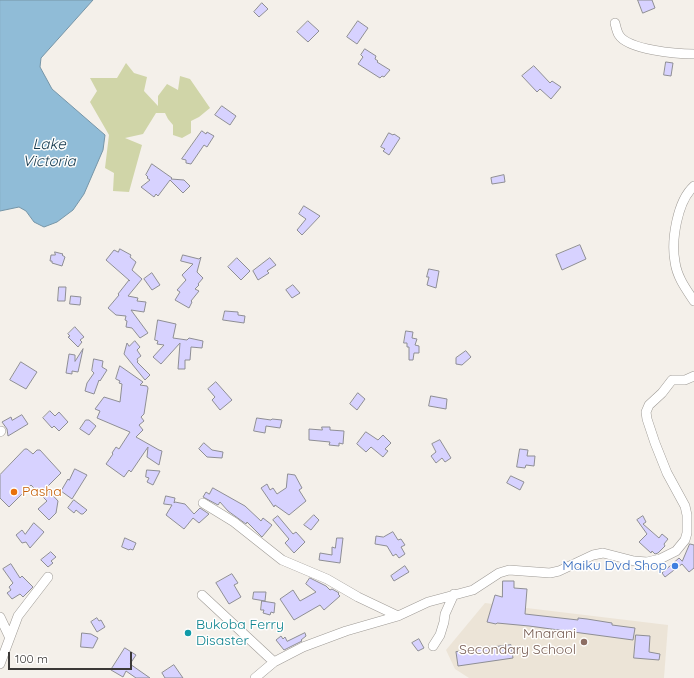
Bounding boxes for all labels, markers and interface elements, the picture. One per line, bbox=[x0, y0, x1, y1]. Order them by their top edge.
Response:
water label: Lake Victoria bbox=[22, 135, 76, 170]
place label: Pasha bbox=[22, 484, 62, 500]
marker: Pasha bbox=[9, 487, 19, 497]
place label: Maiku Dvd Shop bbox=[562, 558, 667, 574]
marker: Maiku Dvd Shop bbox=[670, 561, 680, 571]
place label: Bukoba Ferry Disaster bbox=[196, 617, 284, 650]
place label: Mnarani Secondary School bbox=[459, 626, 576, 658]
marker: Bukoba Ferry Disaster bbox=[183, 628, 193, 638]
marker: Mnarani Secondary School bbox=[579, 637, 589, 647]
scale bar bbox=[10, 644, 134, 670]
text: 100 m bbox=[15, 651, 48, 666]

